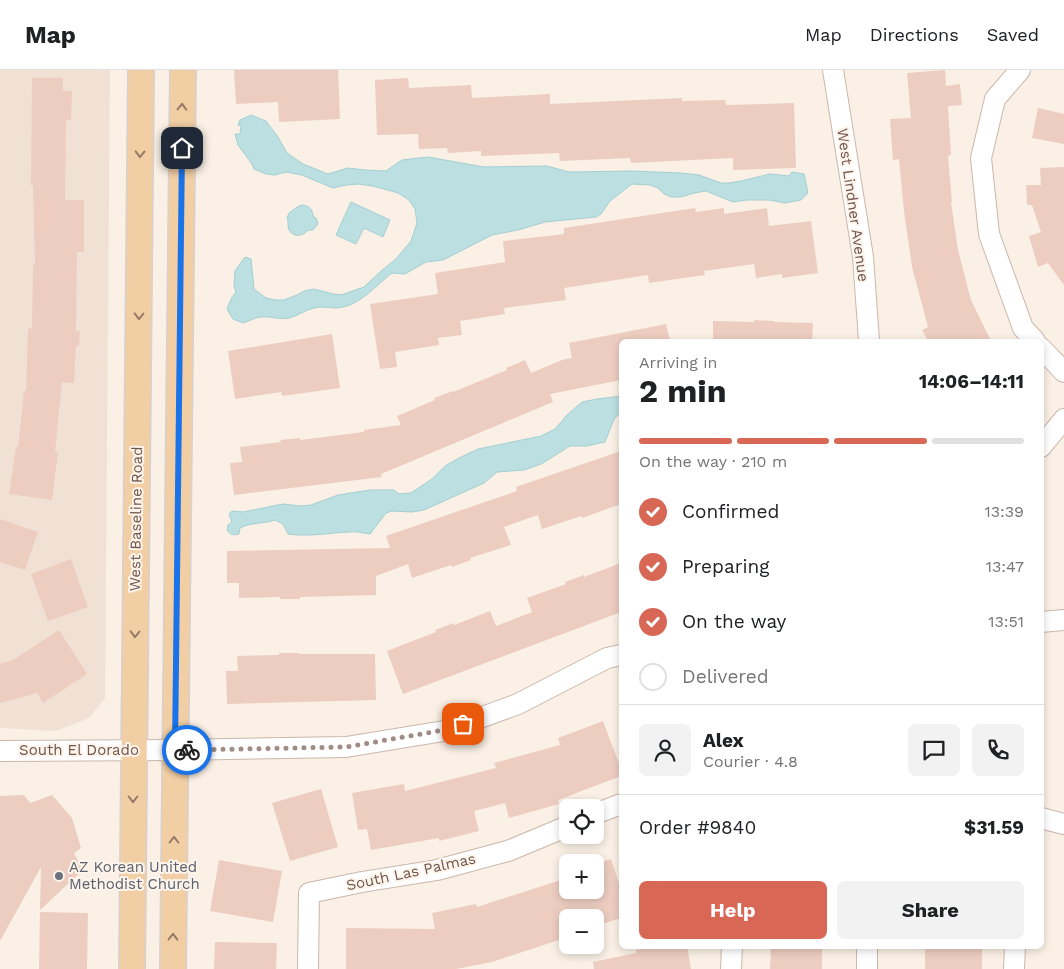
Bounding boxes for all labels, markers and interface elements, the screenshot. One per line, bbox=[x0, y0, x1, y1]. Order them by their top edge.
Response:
text: Map bbox=[25, 21, 76, 49]
text: Map bbox=[805, 24, 842, 45]
text: Directions bbox=[870, 24, 959, 45]
text: Saved bbox=[987, 24, 1039, 45]
one-way arrow bbox=[177, 102, 188, 110]
pin bbox=[161, 127, 203, 169]
street label: West Lindner Avenue bbox=[833, 127, 873, 283]
icon: home bbox=[168, 134, 196, 162]
one-way arrow bbox=[135, 150, 146, 158]
one-way arrow bbox=[134, 312, 144, 320]
text: Arriving in bbox=[639, 353, 717, 372]
text: 14:06–14:11 bbox=[919, 370, 1024, 393]
text: 2 min bbox=[639, 372, 727, 410]
street label: West Baseline Road bbox=[126, 446, 146, 592]
text: On the way · 210 m bbox=[639, 452, 787, 471]
icon: check bbox=[639, 498, 667, 526]
text: Confirmed bbox=[682, 500, 779, 523]
text: 13:39 bbox=[984, 502, 1024, 521]
icon: check bbox=[639, 553, 667, 581]
text: Preparing bbox=[682, 555, 769, 578]
text: 13:47 bbox=[986, 557, 1024, 576]
icon: check bbox=[639, 608, 667, 636]
text: On the way bbox=[682, 610, 786, 633]
text: 13:51 bbox=[988, 612, 1024, 631]
one-way arrow bbox=[130, 631, 140, 639]
text: Delivered bbox=[682, 665, 769, 688]
pin bbox=[442, 703, 484, 745]
icon: bag bbox=[449, 710, 477, 738]
button: person bbox=[639, 724, 691, 776]
button: chat bbox=[908, 724, 960, 776]
button: phone bbox=[972, 724, 1024, 776]
courier bbox=[162, 725, 212, 775]
text: Alex bbox=[703, 729, 744, 752]
icon: bike bbox=[173, 736, 201, 764]
street label: South El Dorado bbox=[19, 741, 139, 759]
text: Courier · 4.8 bbox=[703, 752, 798, 771]
one-way arrow bbox=[128, 796, 138, 803]
map controls bbox=[559, 799, 604, 954]
button: locate bbox=[559, 799, 604, 844]
text: Order #9840 bbox=[639, 816, 756, 839]
text: $31.59 bbox=[964, 816, 1024, 839]
one-way arrow bbox=[169, 835, 180, 843]
street label: South Las Palmas bbox=[345, 849, 477, 895]
button: + bbox=[559, 854, 604, 899]
place label: AZ Korean United Methodist Church bbox=[69, 858, 200, 893]
marker: AZ Korean United Methodist Church bbox=[53, 870, 65, 882]
button: Help bbox=[639, 881, 827, 939]
button: Share bbox=[837, 881, 1024, 939]
button: − bbox=[559, 909, 604, 954]
one-way arrow bbox=[168, 933, 178, 941]

